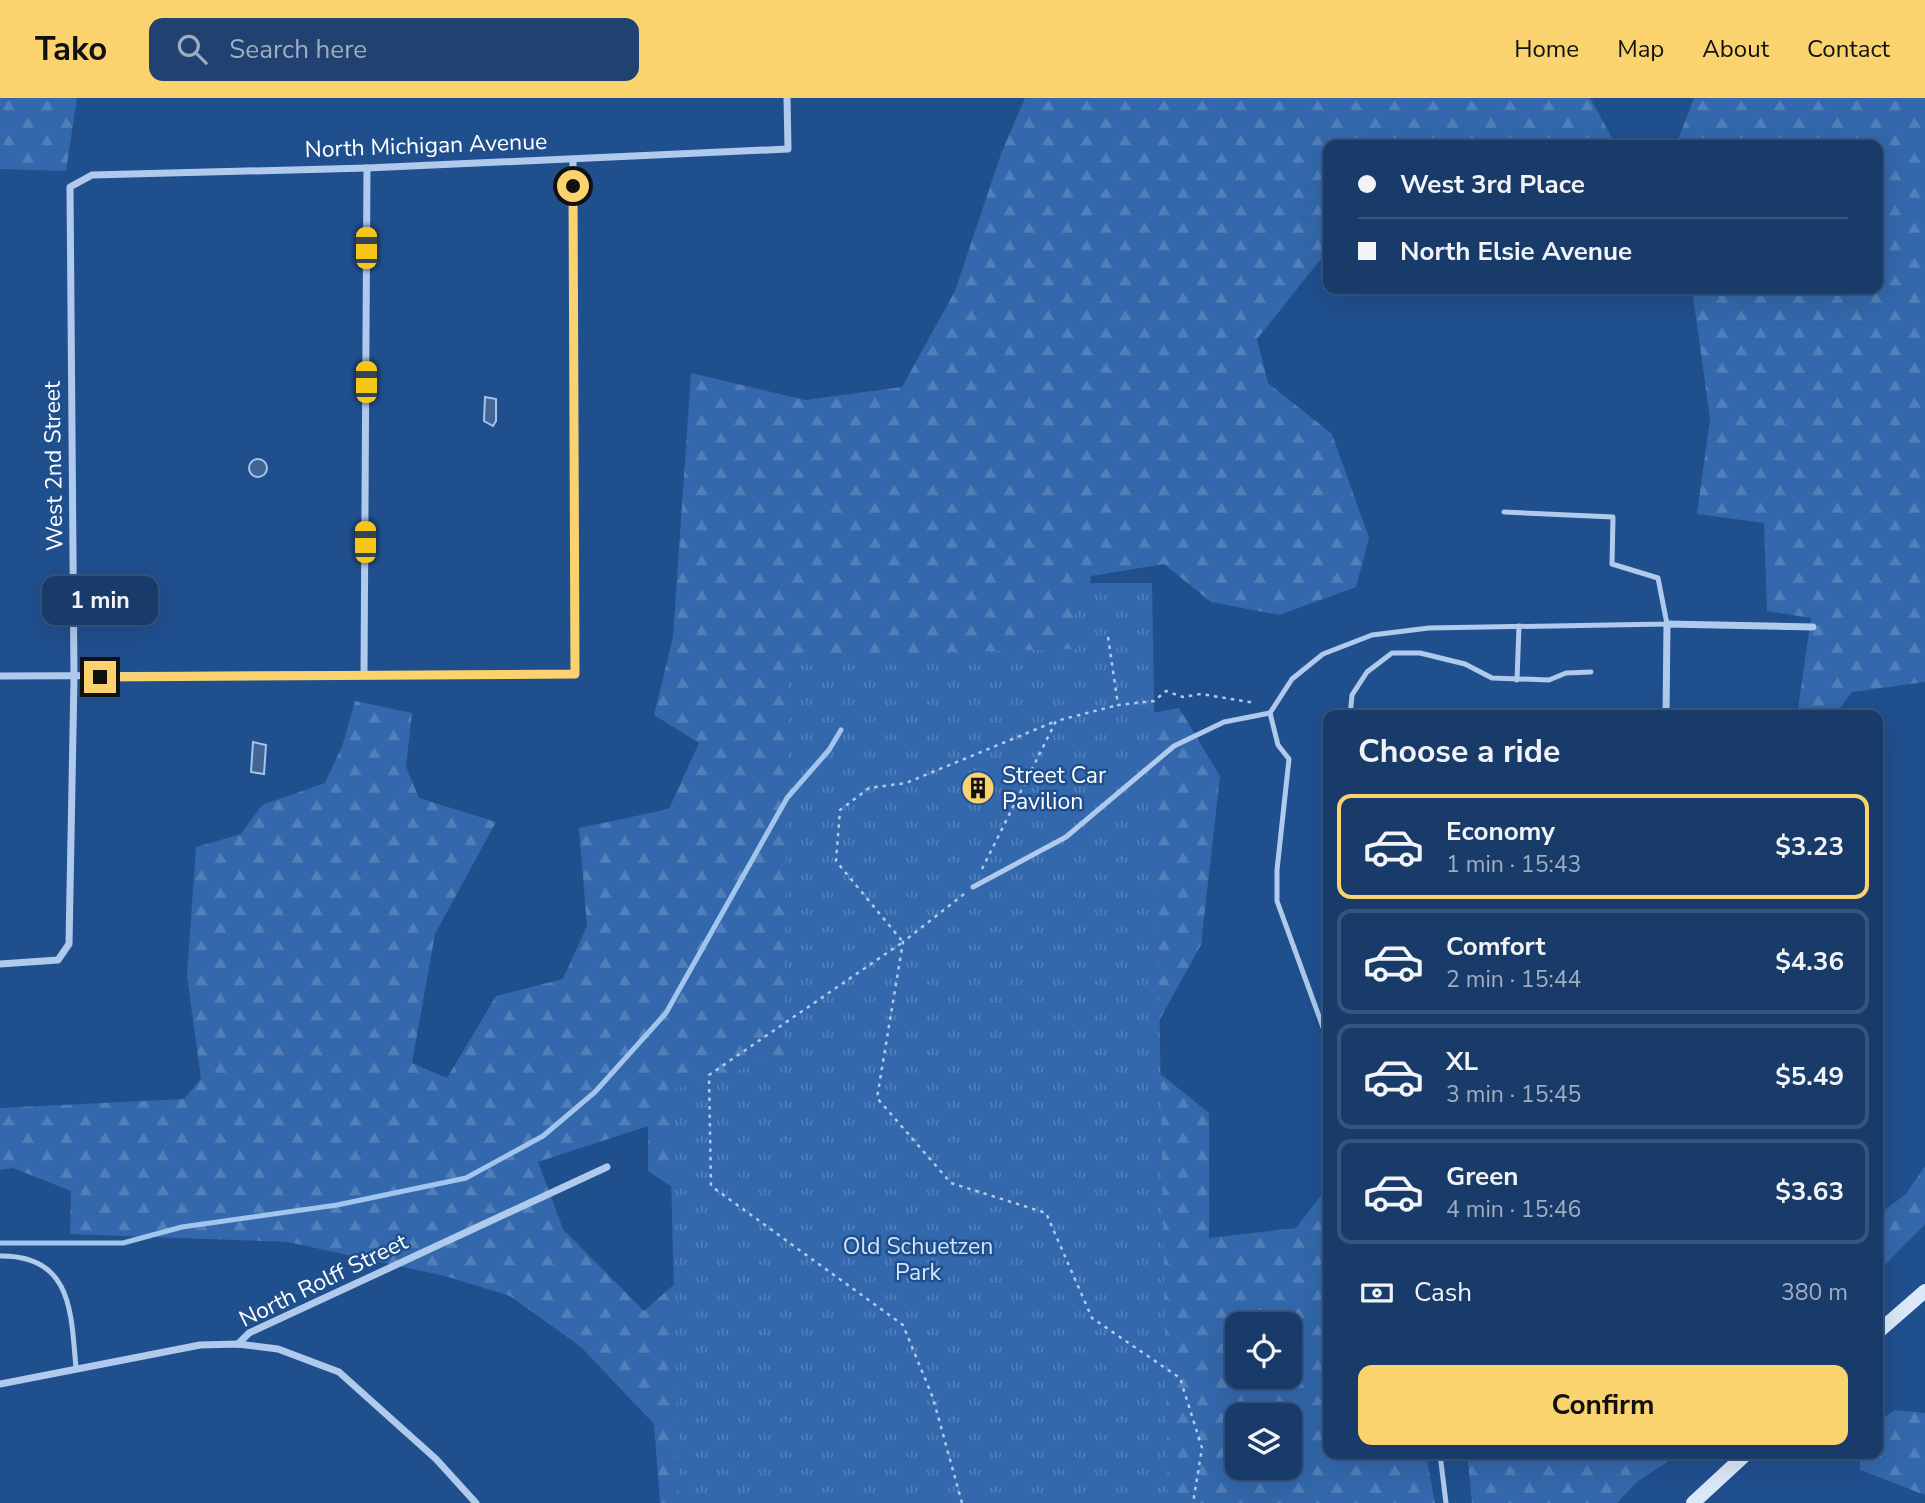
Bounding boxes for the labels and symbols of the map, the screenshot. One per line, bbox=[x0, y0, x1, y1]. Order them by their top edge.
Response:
street label: North Michigan Avenue bbox=[304, 126, 548, 165]
route start bbox=[557, 170, 589, 202]
car bbox=[356, 227, 377, 269]
car bbox=[356, 361, 377, 403]
street label: West 2nd Street bbox=[37, 380, 70, 551]
car bbox=[355, 521, 376, 563]
callout: 1 min bbox=[42, 575, 158, 624]
route end bbox=[84, 661, 116, 693]
place label: Street Car Pavilion bbox=[1002, 760, 1107, 817]
building icon: Street Car Pavilion bbox=[959, 769, 997, 807]
street label: North Rolff Street bbox=[234, 1226, 413, 1335]
park label: Old Schuetzen Park bbox=[843, 1231, 993, 1288]

